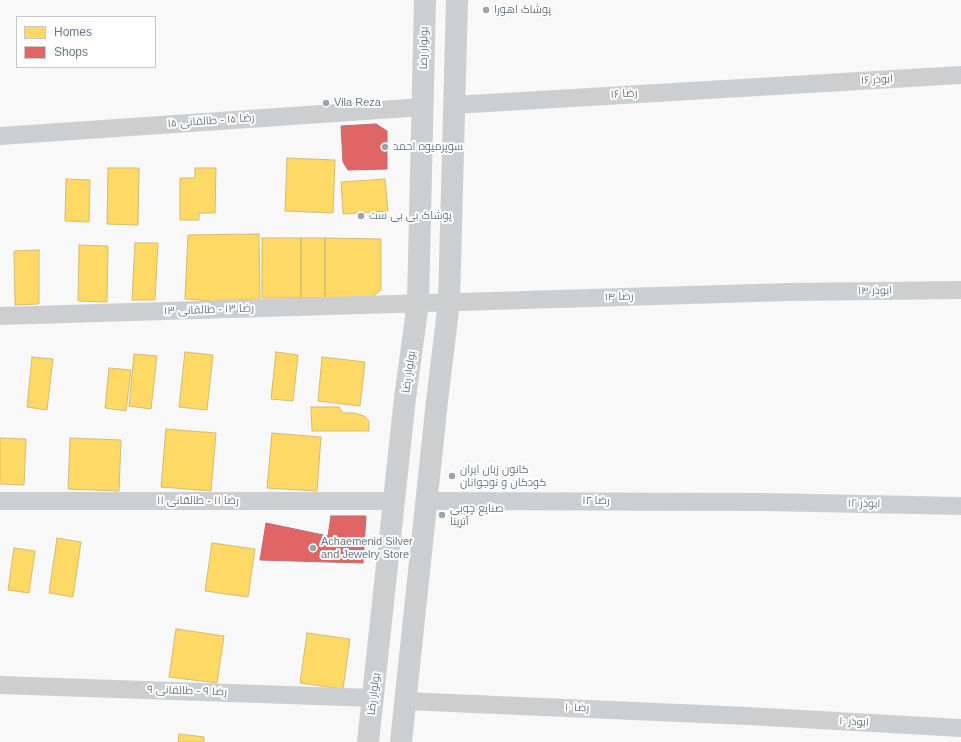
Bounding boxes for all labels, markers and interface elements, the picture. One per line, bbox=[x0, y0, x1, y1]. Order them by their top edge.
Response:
place label: پوشاک اهورا bbox=[494, 3, 551, 17]
marker: پوشاک اهورا bbox=[481, 5, 491, 15]
legend bbox=[16, 16, 156, 68]
text: Homes bbox=[54, 25, 92, 39]
street label: بولوار رضا bbox=[417, 27, 431, 69]
text: Shops bbox=[54, 45, 88, 59]
street label: ابوذر ۱۶ bbox=[861, 73, 893, 87]
street label: رضا ۱۶ bbox=[610, 86, 638, 102]
place label: Vila Reza bbox=[334, 96, 381, 110]
marker: Vila Reza bbox=[321, 98, 331, 108]
street label: رضا ۱۵ - طالقانی ۱۵ bbox=[167, 111, 255, 131]
place label: سوپرمیوه احمد bbox=[393, 140, 463, 154]
marker: سوپرمیوه احمد bbox=[380, 142, 390, 152]
place label: پوشاک بی بی ست bbox=[369, 209, 452, 223]
marker: پوشاک بی بی ست bbox=[356, 211, 366, 221]
street label: ابوذر ۱۴ bbox=[858, 284, 892, 298]
street label: رضا ۱۴ bbox=[604, 290, 634, 304]
street label: رضا ۱۳ - طالقانی ۱۳ bbox=[164, 302, 254, 318]
street label: بولوار رضا bbox=[399, 350, 419, 394]
place label: کانون زبان ایران کودکان و نوجوانان bbox=[460, 463, 546, 489]
marker: کانون زبان ایران کودکان و نوجوانان bbox=[447, 471, 457, 481]
street label: رضا ۱۱ - طالقانی ۱۱ bbox=[157, 494, 239, 508]
street label: رضا ۱۲ bbox=[582, 494, 610, 508]
street label: ابوذر ۱۲ bbox=[848, 497, 880, 511]
place label: صنایع چوبی آترینا bbox=[450, 502, 504, 528]
marker: صنایع چوبی آترینا bbox=[437, 510, 447, 520]
place label: Achaemenid Silver and Jewelry Store bbox=[321, 535, 413, 561]
marker: Achaemenid Silver and Jewelry Store bbox=[308, 543, 318, 553]
street label: بولوار رضا bbox=[365, 672, 383, 716]
street label: رضا ۹ - طالقانی ۹ bbox=[147, 683, 227, 699]
street label: رضا ۱۰ bbox=[565, 701, 589, 715]
street label: ابوذر ۱۰ bbox=[839, 715, 869, 729]

